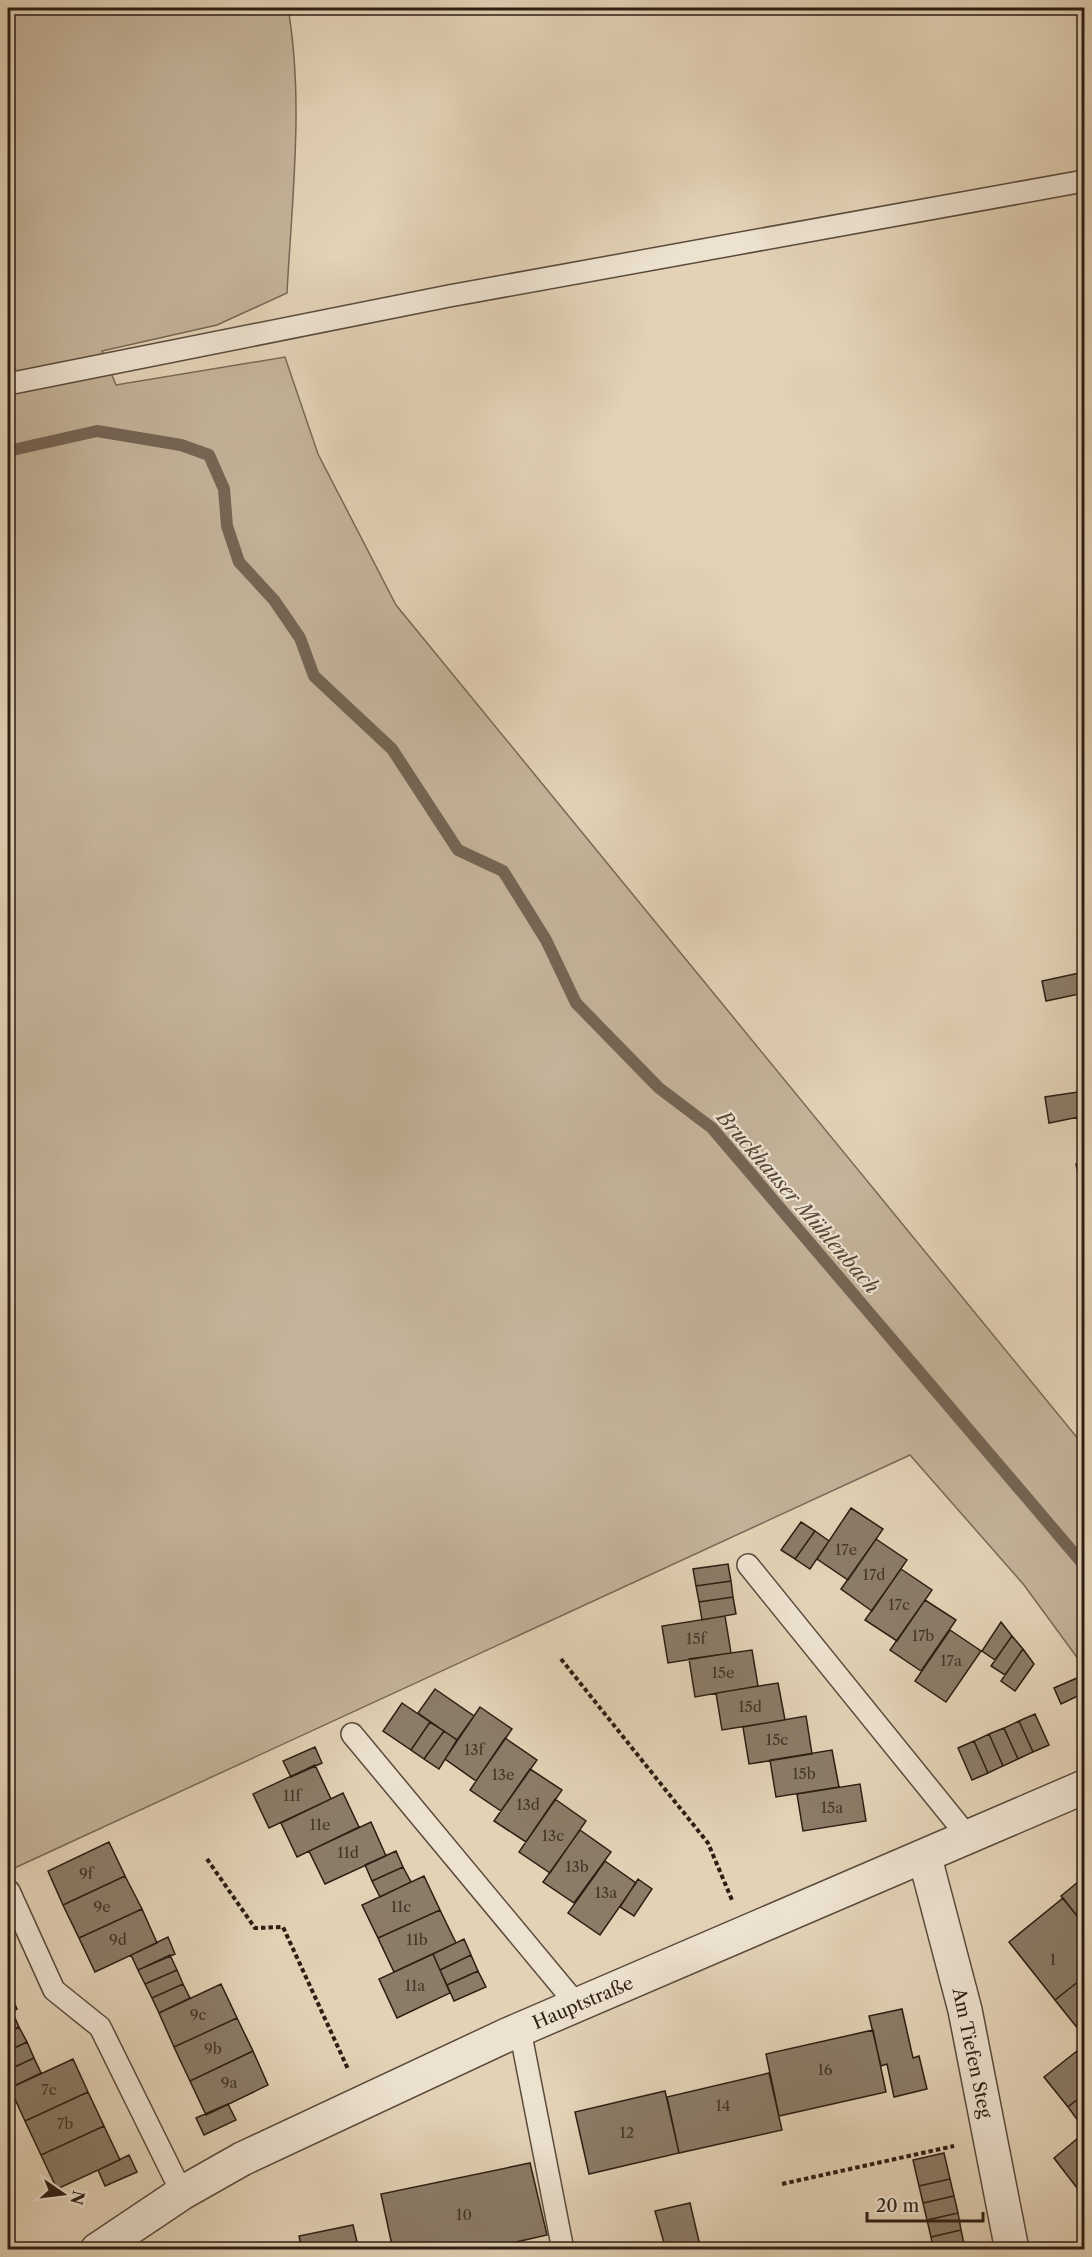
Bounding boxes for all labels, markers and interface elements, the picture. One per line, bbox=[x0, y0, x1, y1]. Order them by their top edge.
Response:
water label: Bruckhauser Mühlenbach bbox=[711, 1104, 884, 1298]
house number: 17e bbox=[835, 1540, 857, 1559]
house number: 17d bbox=[863, 1565, 885, 1584]
house number: 17c bbox=[888, 1595, 910, 1614]
house number: 17b bbox=[912, 1626, 934, 1645]
house number: 15f bbox=[686, 1629, 708, 1648]
house number: 17a bbox=[940, 1651, 962, 1670]
house number: 15e bbox=[712, 1663, 734, 1682]
house number: 15d bbox=[738, 1697, 762, 1716]
house number: 15c bbox=[766, 1730, 788, 1749]
house number: 13f bbox=[464, 1740, 486, 1759]
house number: 15b bbox=[792, 1764, 816, 1783]
house number: 13e bbox=[492, 1765, 514, 1784]
house number: 11f bbox=[283, 1786, 303, 1805]
house number: 13d bbox=[516, 1795, 540, 1814]
house number: 15a bbox=[821, 1798, 843, 1817]
house number: 11e bbox=[309, 1815, 331, 1834]
house number: 13c bbox=[542, 1826, 564, 1845]
house number: 11d bbox=[337, 1843, 359, 1862]
house number: 13b bbox=[565, 1857, 589, 1876]
house number: 9f bbox=[79, 1864, 95, 1883]
house number: 13a bbox=[595, 1883, 617, 1902]
house number: 9e bbox=[93, 1897, 111, 1916]
house number: 11c bbox=[391, 1897, 411, 1916]
house number: 9d bbox=[109, 1930, 127, 1949]
house number: 11b bbox=[406, 1930, 428, 1949]
house number: 1 bbox=[1050, 1950, 1057, 1969]
street label: Hauptstraße bbox=[529, 1972, 637, 2034]
house number: 11a bbox=[405, 1976, 425, 1995]
street label: Am Tiefen Steg bbox=[947, 1985, 997, 2120]
house number: 9c bbox=[190, 2005, 206, 2024]
house number: 9b bbox=[204, 2039, 222, 2058]
house number: 16 bbox=[817, 2060, 833, 2079]
house number: 9a bbox=[221, 2073, 237, 2092]
house number: 7c bbox=[41, 2080, 57, 2099]
house number: 14 bbox=[716, 2096, 730, 2115]
house number: 7b bbox=[57, 2114, 73, 2133]
house number: 12 bbox=[620, 2123, 634, 2142]
north arrow bbox=[33, 2164, 93, 2224]
scale bar bbox=[867, 2185, 982, 2223]
text: N bbox=[66, 2188, 89, 2207]
text: 20 m bbox=[876, 2195, 920, 2217]
house number: 10 bbox=[456, 2205, 472, 2224]

